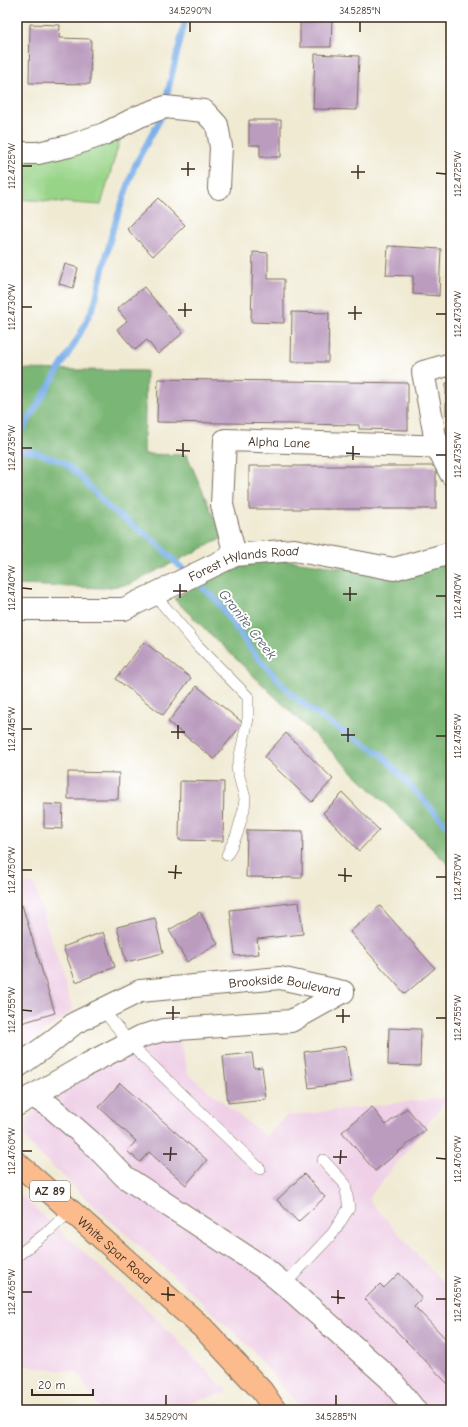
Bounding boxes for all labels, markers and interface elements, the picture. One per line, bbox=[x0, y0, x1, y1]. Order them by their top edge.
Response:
text: 34.5290°N bbox=[169, 5, 211, 17]
text: 34.5285°N bbox=[339, 5, 381, 17]
text: 112.4725°W bbox=[6, 143, 18, 189]
text: 112.4725°W bbox=[452, 151, 464, 197]
text: 112.4730°W bbox=[6, 283, 18, 330]
text: 112.4730°W bbox=[452, 290, 464, 337]
text: 112.4735°W bbox=[6, 425, 18, 471]
text: 112.4735°W bbox=[452, 432, 464, 478]
street label: Alpha Lane bbox=[248, 434, 311, 451]
street label: Forest Hylands Road bbox=[186, 543, 300, 585]
text: 112.4740°W bbox=[6, 565, 18, 611]
text: 112.4740°W bbox=[452, 573, 464, 619]
water label: Granite Creek bbox=[215, 586, 280, 663]
text: 112.4745°W bbox=[6, 706, 18, 751]
text: 112.4745°W bbox=[452, 713, 464, 758]
text: 112.4750°W bbox=[6, 846, 18, 893]
text: 112.4750°W bbox=[452, 853, 464, 900]
street label: Brookside Boulevard bbox=[228, 971, 342, 999]
text: 112.4755°W bbox=[6, 987, 18, 1033]
text: 112.4755°W bbox=[452, 995, 464, 1041]
text: 112.4760°W bbox=[6, 1127, 18, 1174]
text: 112.4760°W bbox=[452, 1135, 464, 1182]
road number: AZ 89 bbox=[30, 1181, 70, 1201]
street label: White Spar Road bbox=[75, 1214, 155, 1287]
text: 112.4765°W bbox=[6, 1269, 18, 1315]
text: 112.4765°W bbox=[452, 1276, 464, 1322]
scale bar bbox=[32, 1371, 93, 1397]
text: 20 m bbox=[38, 1378, 66, 1392]
text: 34.5290°N bbox=[145, 1411, 187, 1423]
text: 34.5285°N bbox=[315, 1411, 357, 1423]

